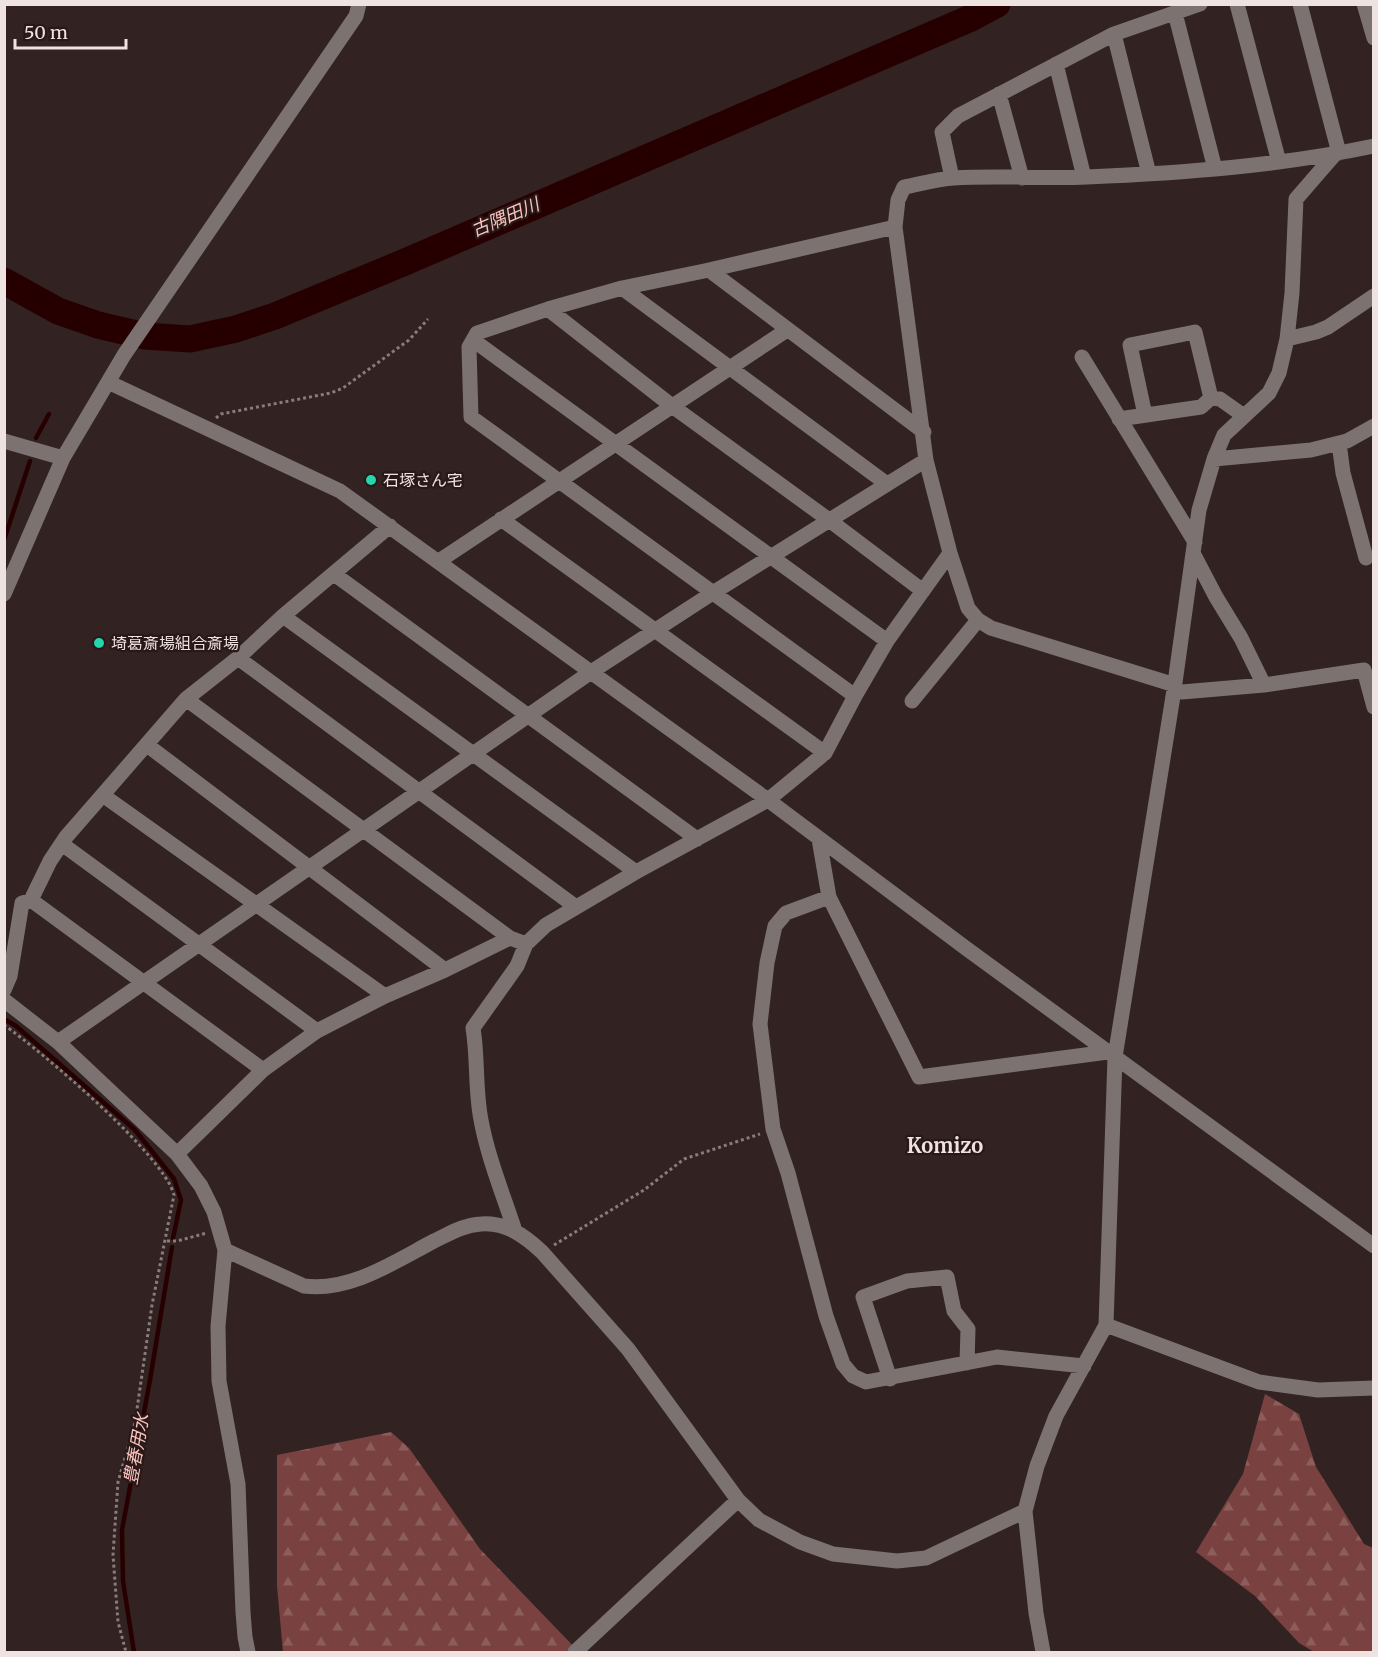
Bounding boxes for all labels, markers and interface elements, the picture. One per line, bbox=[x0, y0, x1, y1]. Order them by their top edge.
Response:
scale bar bbox=[15, 12, 126, 50]
text: 50 m bbox=[24, 21, 68, 44]
water label: 古隅田川 bbox=[467, 192, 544, 242]
place label: 石塚さん宅 bbox=[383, 470, 463, 490]
marker: 石塚さん宅 bbox=[364, 473, 378, 487]
place label: 埼葛斎場組合斎場 bbox=[111, 633, 239, 653]
marker: 埼葛斎場組合斎場 bbox=[92, 636, 106, 650]
district label: Komizo bbox=[907, 1133, 983, 1158]
water label: 豊春用水 bbox=[118, 1410, 154, 1486]

